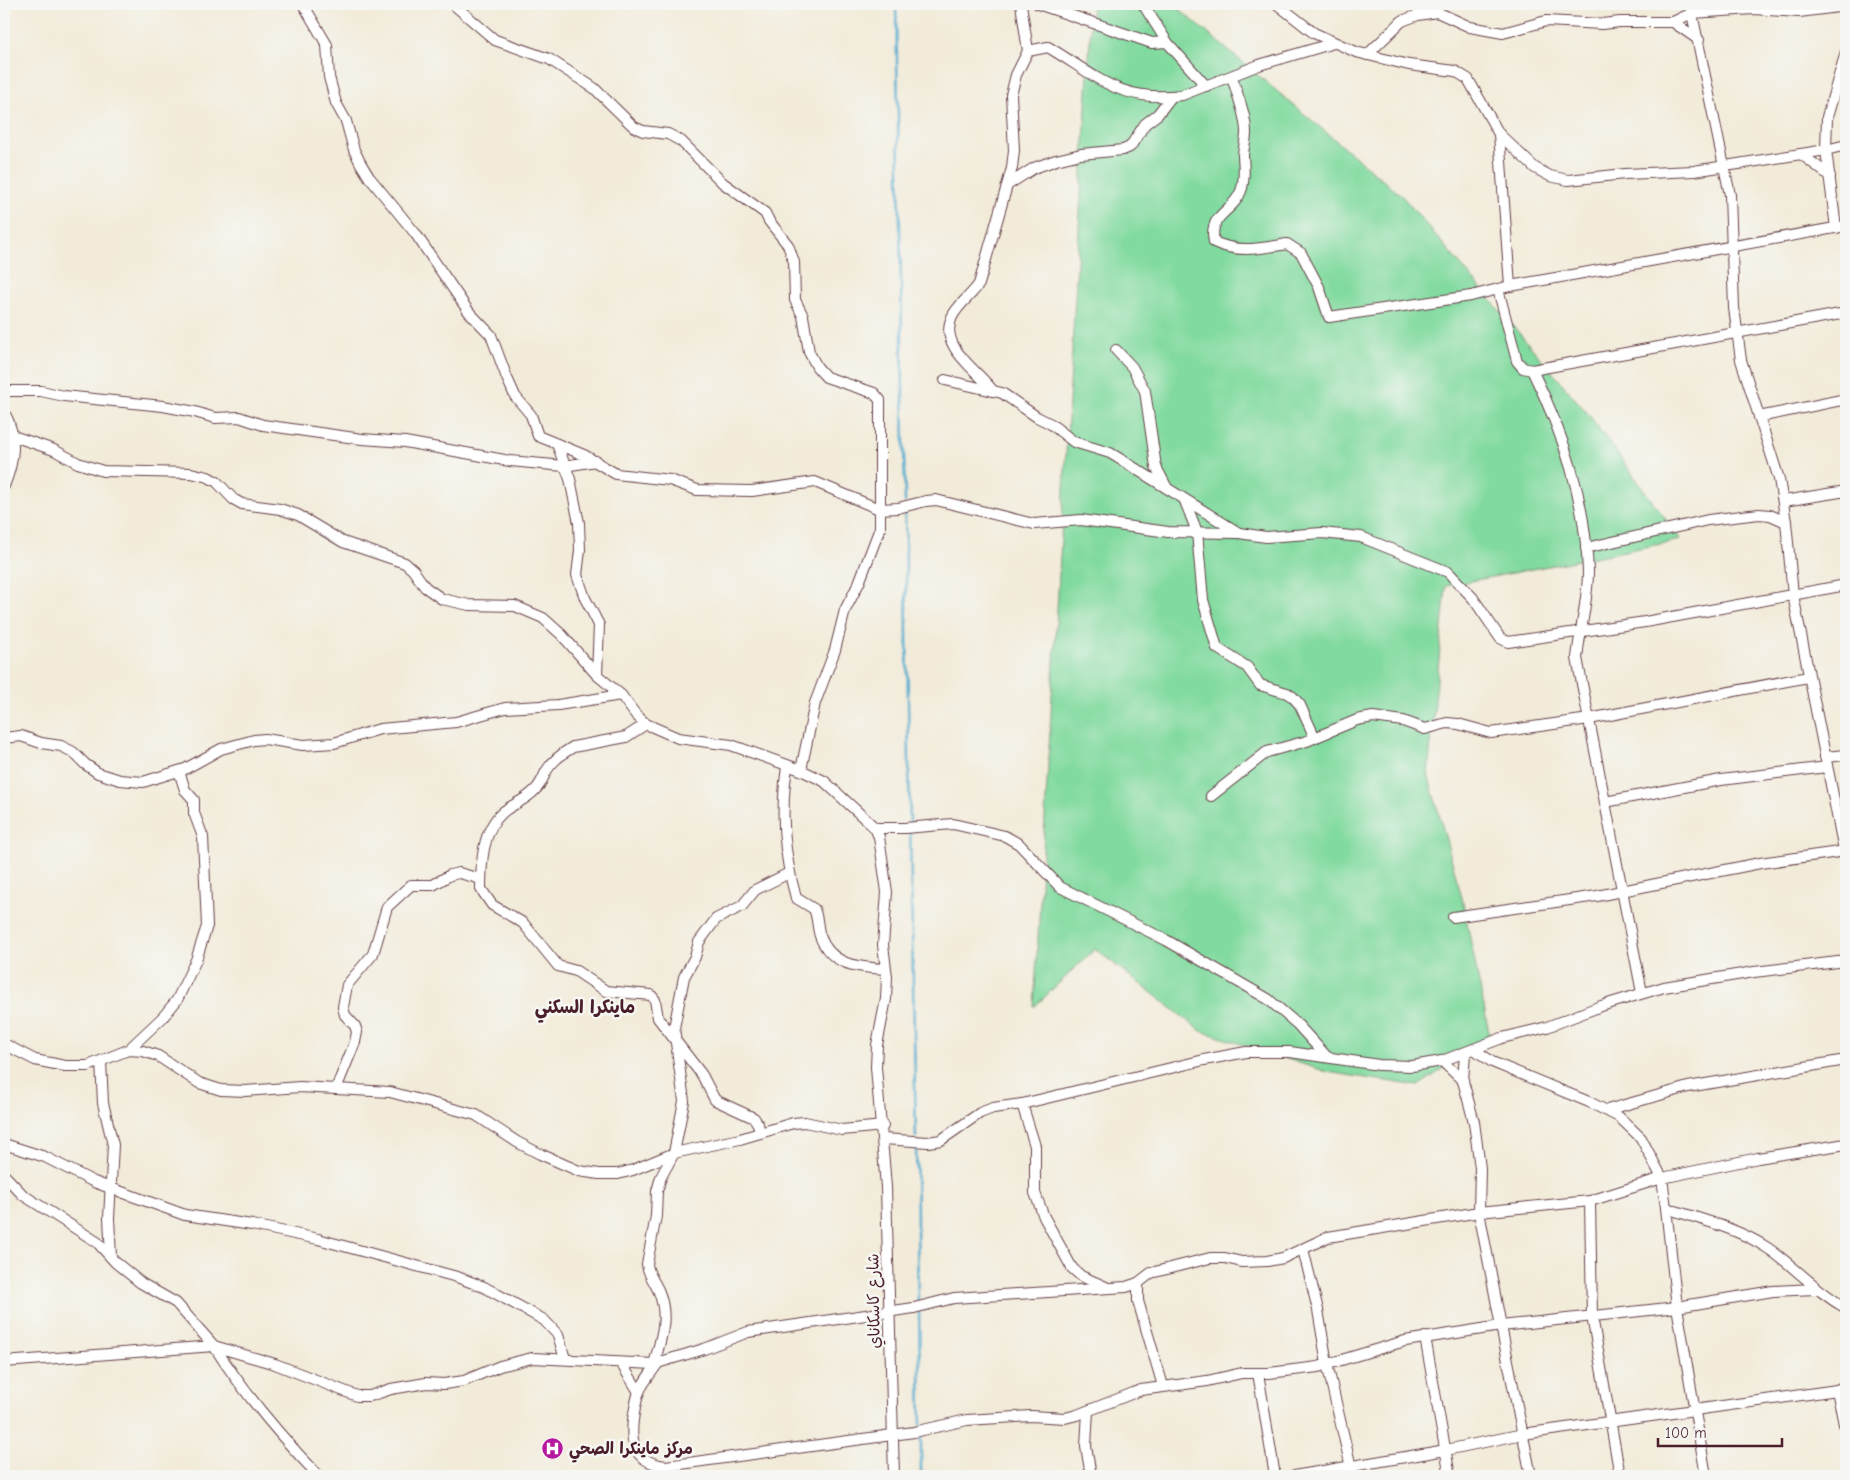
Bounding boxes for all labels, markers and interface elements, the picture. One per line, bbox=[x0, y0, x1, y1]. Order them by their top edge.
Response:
district label: ماينكرا السكني bbox=[535, 997, 635, 1023]
street label: شارع كاسكاناي bbox=[864, 1253, 886, 1349]
scale bar bbox=[1658, 1415, 1781, 1447]
text: 100 m bbox=[1665, 1424, 1707, 1442]
hospital icon: مركز ماينكرا الصحي bbox=[541, 1437, 565, 1461]
place label: مركز ماينكرا الصحي bbox=[569, 1440, 693, 1463]

